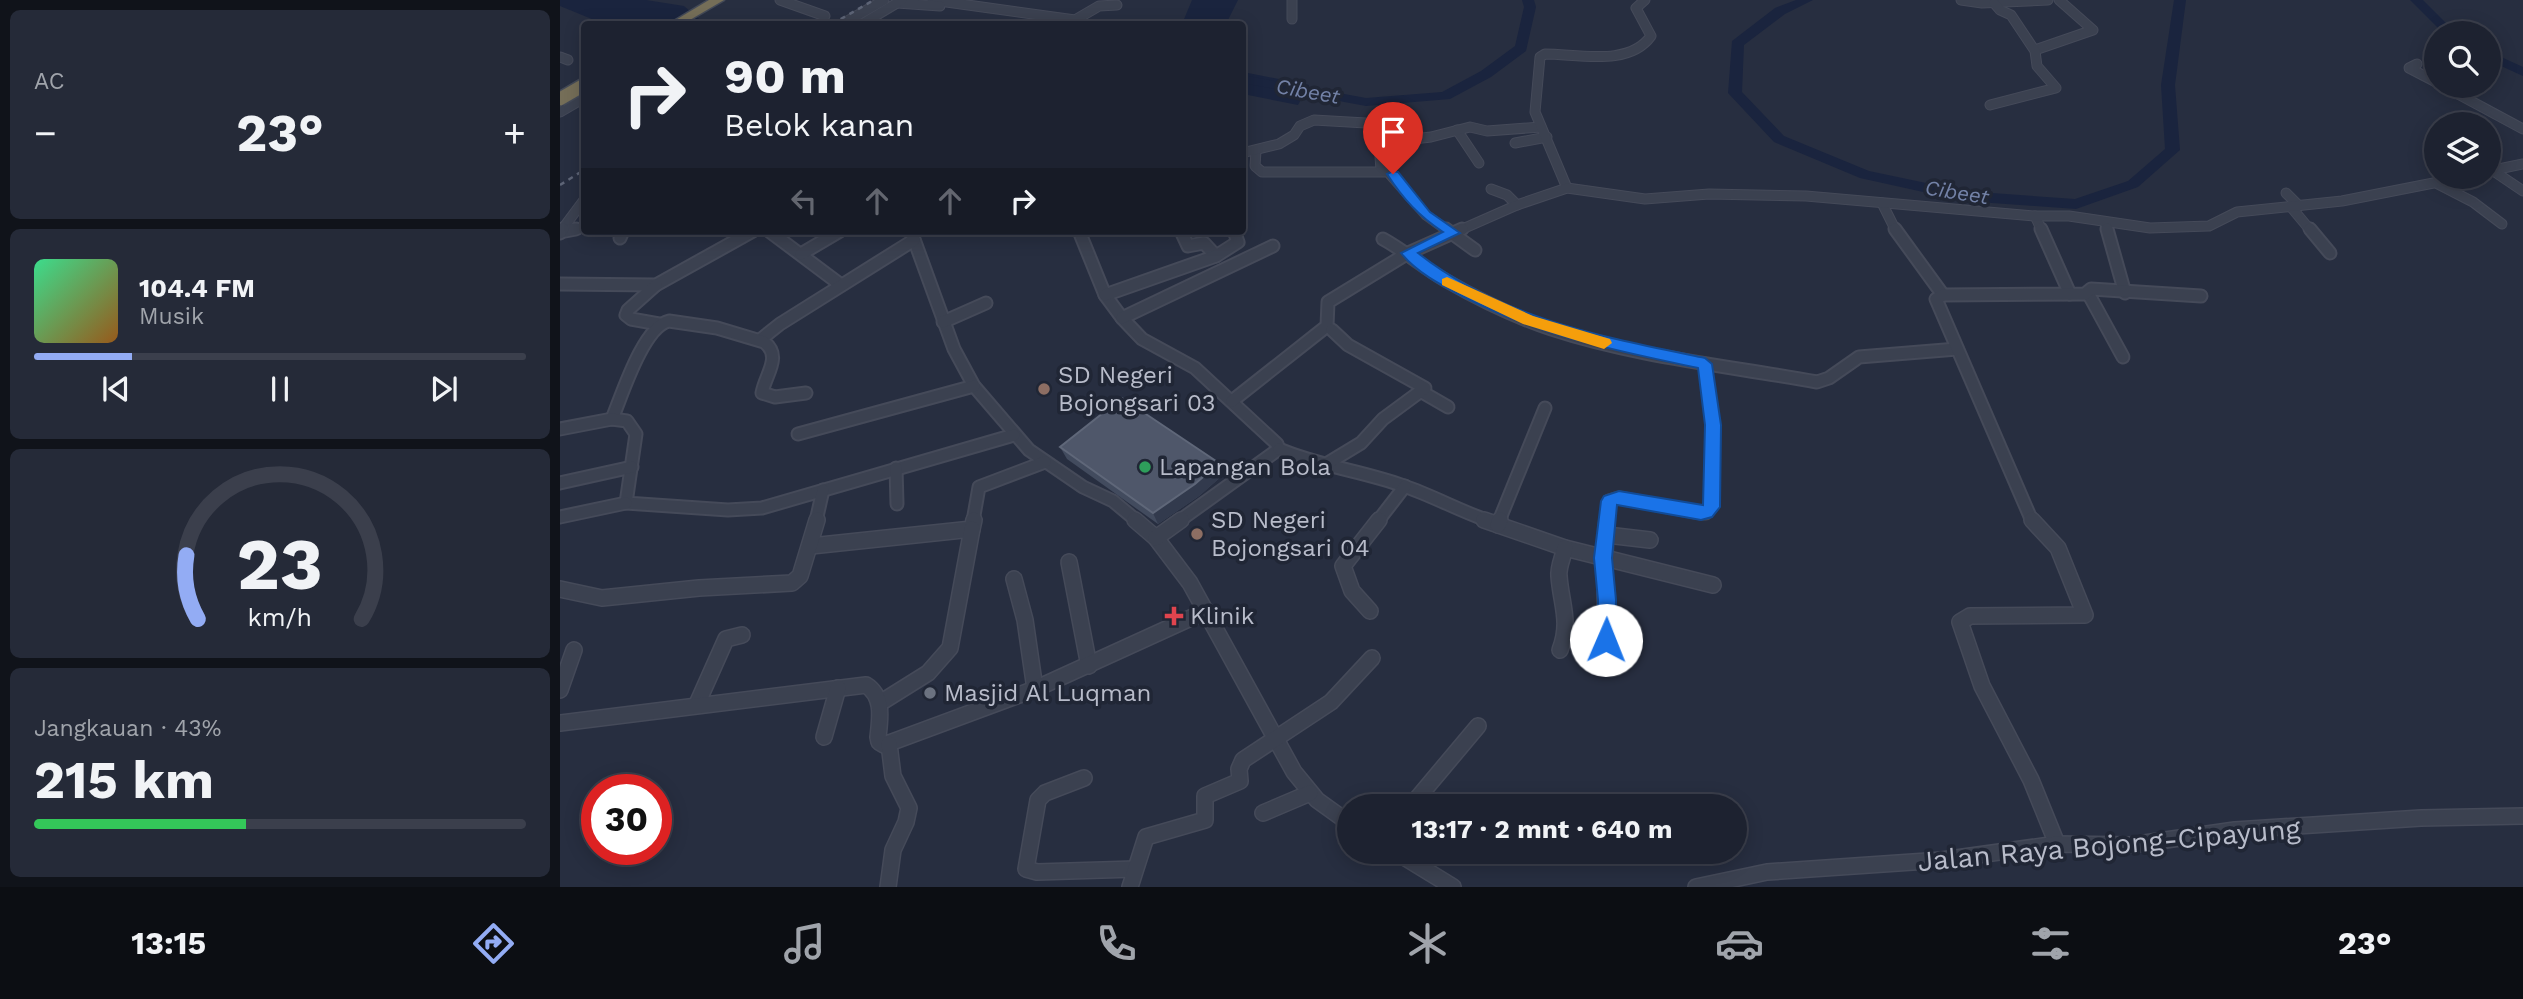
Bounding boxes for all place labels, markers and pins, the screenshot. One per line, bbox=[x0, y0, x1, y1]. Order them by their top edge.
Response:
pin bbox=[1363, 102, 1423, 174]
place label: SD Negeri Bojongsari 03 bbox=[1058, 361, 1216, 417]
marker: SD Negeri Bojongsari 03 bbox=[1036, 381, 1052, 397]
place label: Lapangan Bola bbox=[1159, 453, 1331, 481]
marker: Lapangan Bola bbox=[1137, 459, 1153, 475]
place label: SD Negeri Bojongsari 04 bbox=[1211, 506, 1370, 562]
marker: SD Negeri Bojongsari 04 bbox=[1189, 526, 1205, 542]
place label: Klinik bbox=[1190, 602, 1255, 630]
marker: Klinik bbox=[1164, 606, 1184, 626]
place label: Masjid Al Luqman bbox=[944, 679, 1151, 707]
marker: Masjid Al Luqman bbox=[922, 685, 938, 701]

